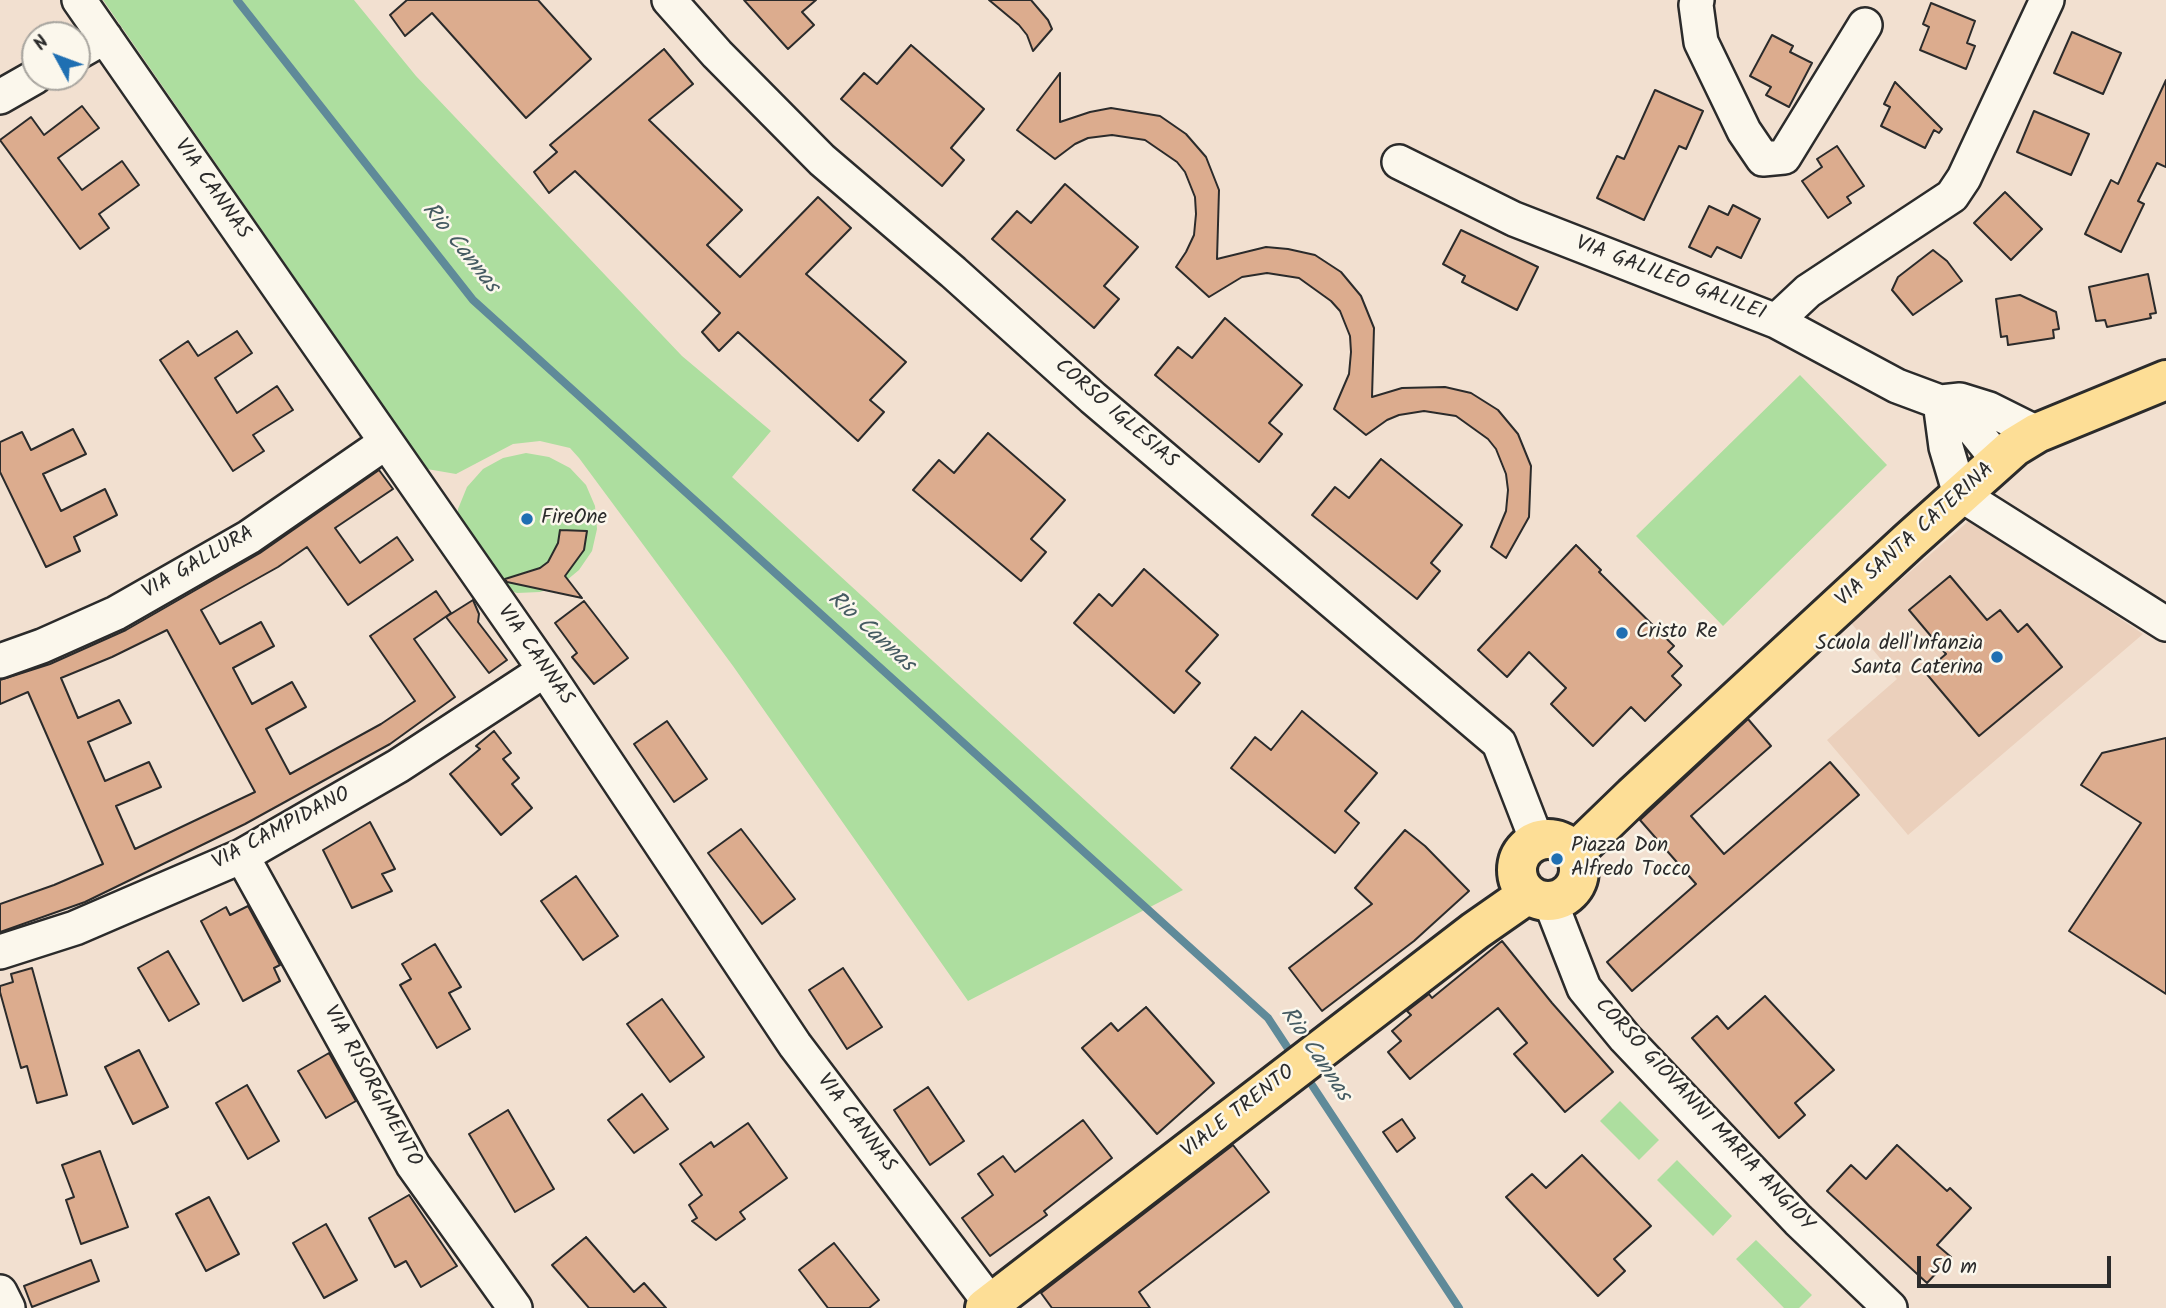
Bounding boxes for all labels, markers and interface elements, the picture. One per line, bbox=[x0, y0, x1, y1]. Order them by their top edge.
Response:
north arrow bbox=[21, 21, 91, 91]
text: N bbox=[26, 29, 57, 58]
street label: VIA CANNAS bbox=[167, 135, 255, 245]
water label: Rio Cannas bbox=[414, 198, 504, 300]
street label: VIA GALILEO GALILEI bbox=[1572, 232, 1768, 328]
street label: CORSO IGLESIAS bbox=[1048, 355, 1182, 475]
street label: VIA SANTA CATERINA bbox=[1832, 458, 2000, 614]
place label: FireOne bbox=[541, 506, 607, 532]
marker: FireOne bbox=[519, 511, 535, 527]
street label: VIA GALLURA bbox=[139, 522, 259, 606]
water label: Rio Cannas bbox=[821, 587, 919, 679]
street label: VIA CANNAS bbox=[490, 601, 578, 711]
place label: Cristo Re bbox=[1636, 620, 1717, 646]
marker: Cristo Re bbox=[1614, 625, 1630, 641]
place label: Scuola dell'Infanzia Santa Caterina bbox=[1815, 632, 1983, 682]
marker: Scuola dell'Infanzia Santa Caterina bbox=[1989, 649, 2005, 665]
street label: VIA CAMPIDANO bbox=[209, 783, 355, 877]
place label: Piazza Don Alfredo Tocco bbox=[1571, 834, 1691, 884]
marker: Piazza Don Alfredo Tocco bbox=[1549, 851, 1565, 867]
street label: CORSO GIOVANNI MARIA ANGIOY bbox=[1588, 994, 1818, 1238]
street label: VIA RISORGIMENTO bbox=[316, 1002, 426, 1172]
water label: Rio Cannas bbox=[1272, 1002, 1356, 1108]
street label: VIALE TRENTO bbox=[1177, 1061, 1301, 1165]
street label: VIA CANNAS bbox=[810, 1070, 900, 1178]
scale bar bbox=[1921, 1242, 2115, 1286]
text: 50 m bbox=[1930, 1251, 1977, 1284]

